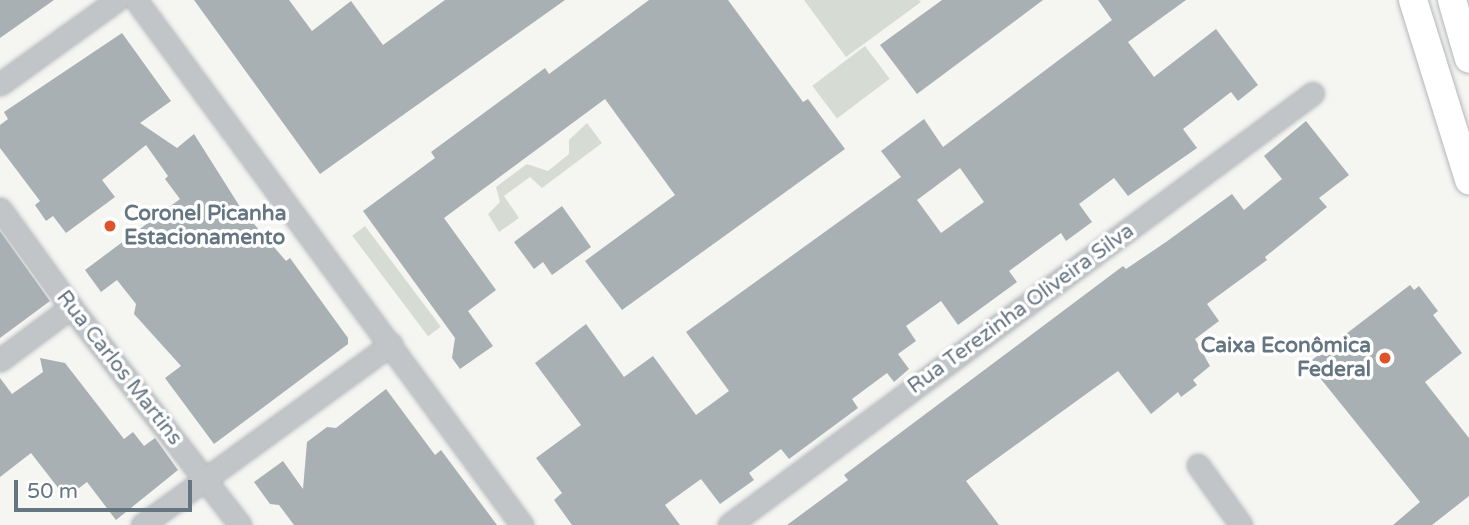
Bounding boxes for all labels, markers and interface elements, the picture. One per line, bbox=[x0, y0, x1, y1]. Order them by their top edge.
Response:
place label: Coronel Picanha Estacionamento bbox=[124, 201, 286, 251]
marker: Coronel Picanha Estacionamento bbox=[102, 218, 118, 234]
street label: Rua Terezinha Oliveira Silva bbox=[903, 219, 1139, 399]
street label: Rua Carlos Martins bbox=[51, 286, 187, 450]
place label: Caixa Econômica Federal bbox=[1201, 333, 1371, 383]
marker: Caixa Econômica Federal bbox=[1377, 350, 1393, 366]
scale bar bbox=[18, 466, 196, 510]
text: 50 m bbox=[27, 479, 78, 504]

